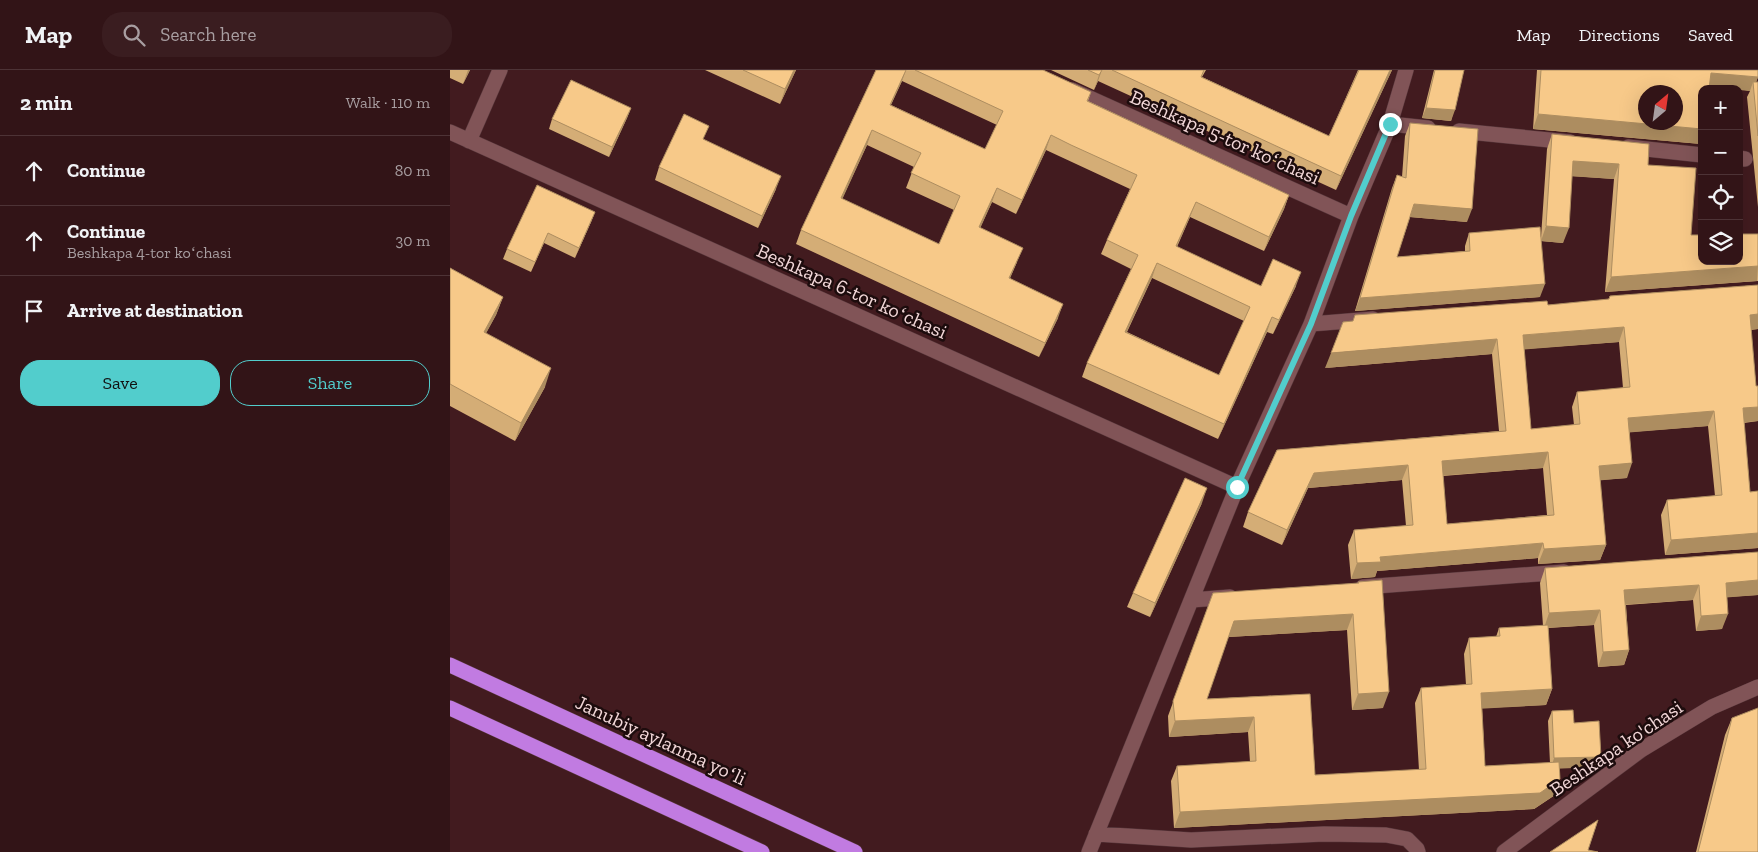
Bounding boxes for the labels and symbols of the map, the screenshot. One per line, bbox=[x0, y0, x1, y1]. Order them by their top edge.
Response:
street label: Beshkapa 5-tor koʻchasi bbox=[1126, 84, 1324, 190]
north arrow bbox=[1638, 85, 1683, 130]
route end bbox=[1379, 113, 1402, 136]
street label: Beshkapa 6-tor koʻchasi bbox=[753, 238, 951, 344]
route start bbox=[1226, 476, 1249, 499]
street label: Janubiy aylanma yoʻli bbox=[572, 690, 751, 790]
street label: Beshkapa ko'chasi bbox=[1545, 695, 1687, 801]

